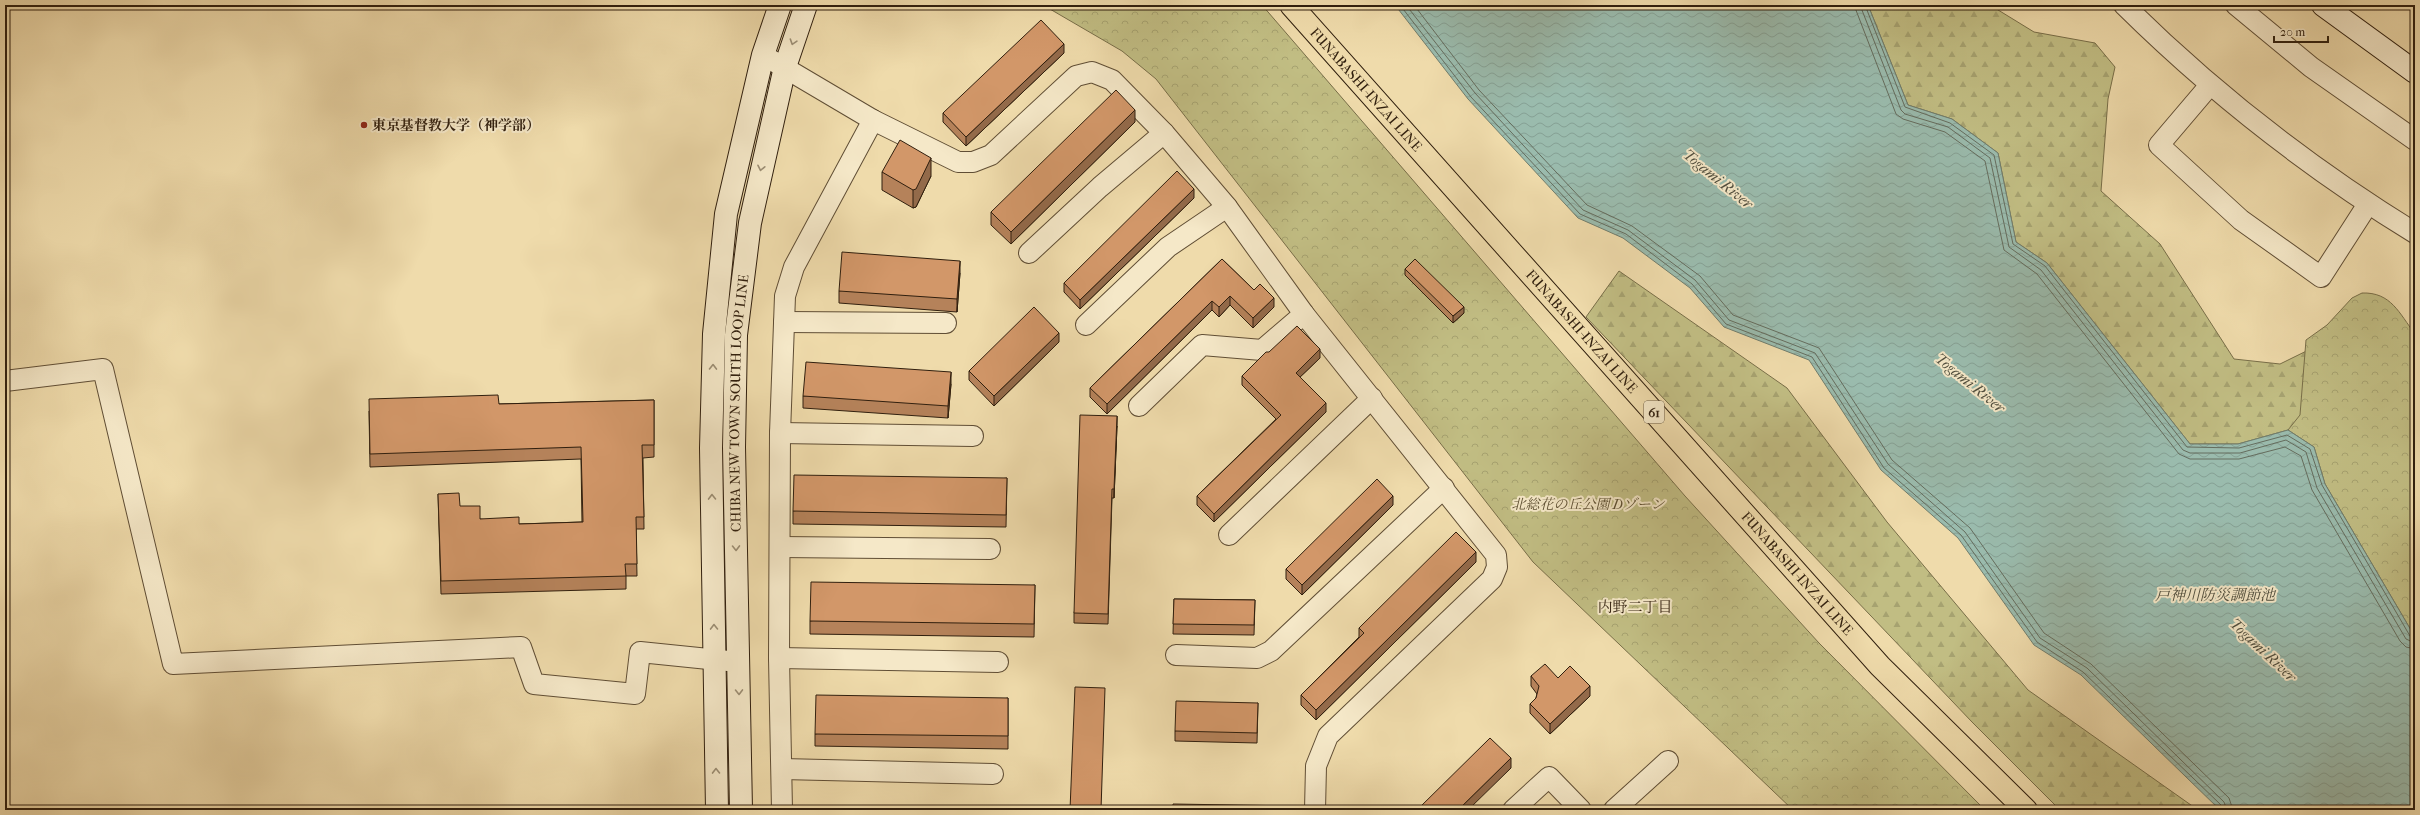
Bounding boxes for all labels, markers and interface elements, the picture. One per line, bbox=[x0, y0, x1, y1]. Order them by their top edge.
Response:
scale bar bbox=[2274, 18, 2328, 44]
street label: FUNABASHI-INZAI LINE bbox=[1306, 24, 1426, 155]
text: 20 m bbox=[2280, 25, 2305, 39]
one-way arrow bbox=[790, 38, 798, 45]
place label: 東京基督教大学（神学部） bbox=[372, 117, 540, 134]
marker: 東京基督教大学（神学部） bbox=[359, 120, 369, 130]
water label: Togami River bbox=[1679, 145, 1758, 213]
one-way arrow bbox=[758, 165, 766, 171]
street label: FUNABASHI-INZAI LINE bbox=[1522, 266, 1641, 397]
street label: CHIBA NEW TOWN SOUTH LOOP LINE bbox=[726, 273, 753, 532]
water label: Togami River bbox=[1931, 349, 2010, 417]
one-way arrow bbox=[709, 364, 717, 370]
road number: 61 bbox=[1644, 401, 1664, 423]
one-way arrow bbox=[708, 494, 716, 500]
park label: 北総花の丘公園 Dゾーン bbox=[1511, 496, 1666, 513]
street label: FUNABASHI-INZAI LINE bbox=[1737, 508, 1857, 639]
one-way arrow bbox=[732, 545, 740, 551]
water label: 戸神川防災調節池 bbox=[2155, 586, 2277, 604]
district label: 内野二丁目 bbox=[1597, 598, 1673, 616]
water label: Togami River bbox=[2226, 615, 2301, 686]
one-way arrow bbox=[710, 624, 718, 630]
one-way arrow bbox=[735, 689, 743, 695]
one-way arrow bbox=[712, 768, 720, 774]

